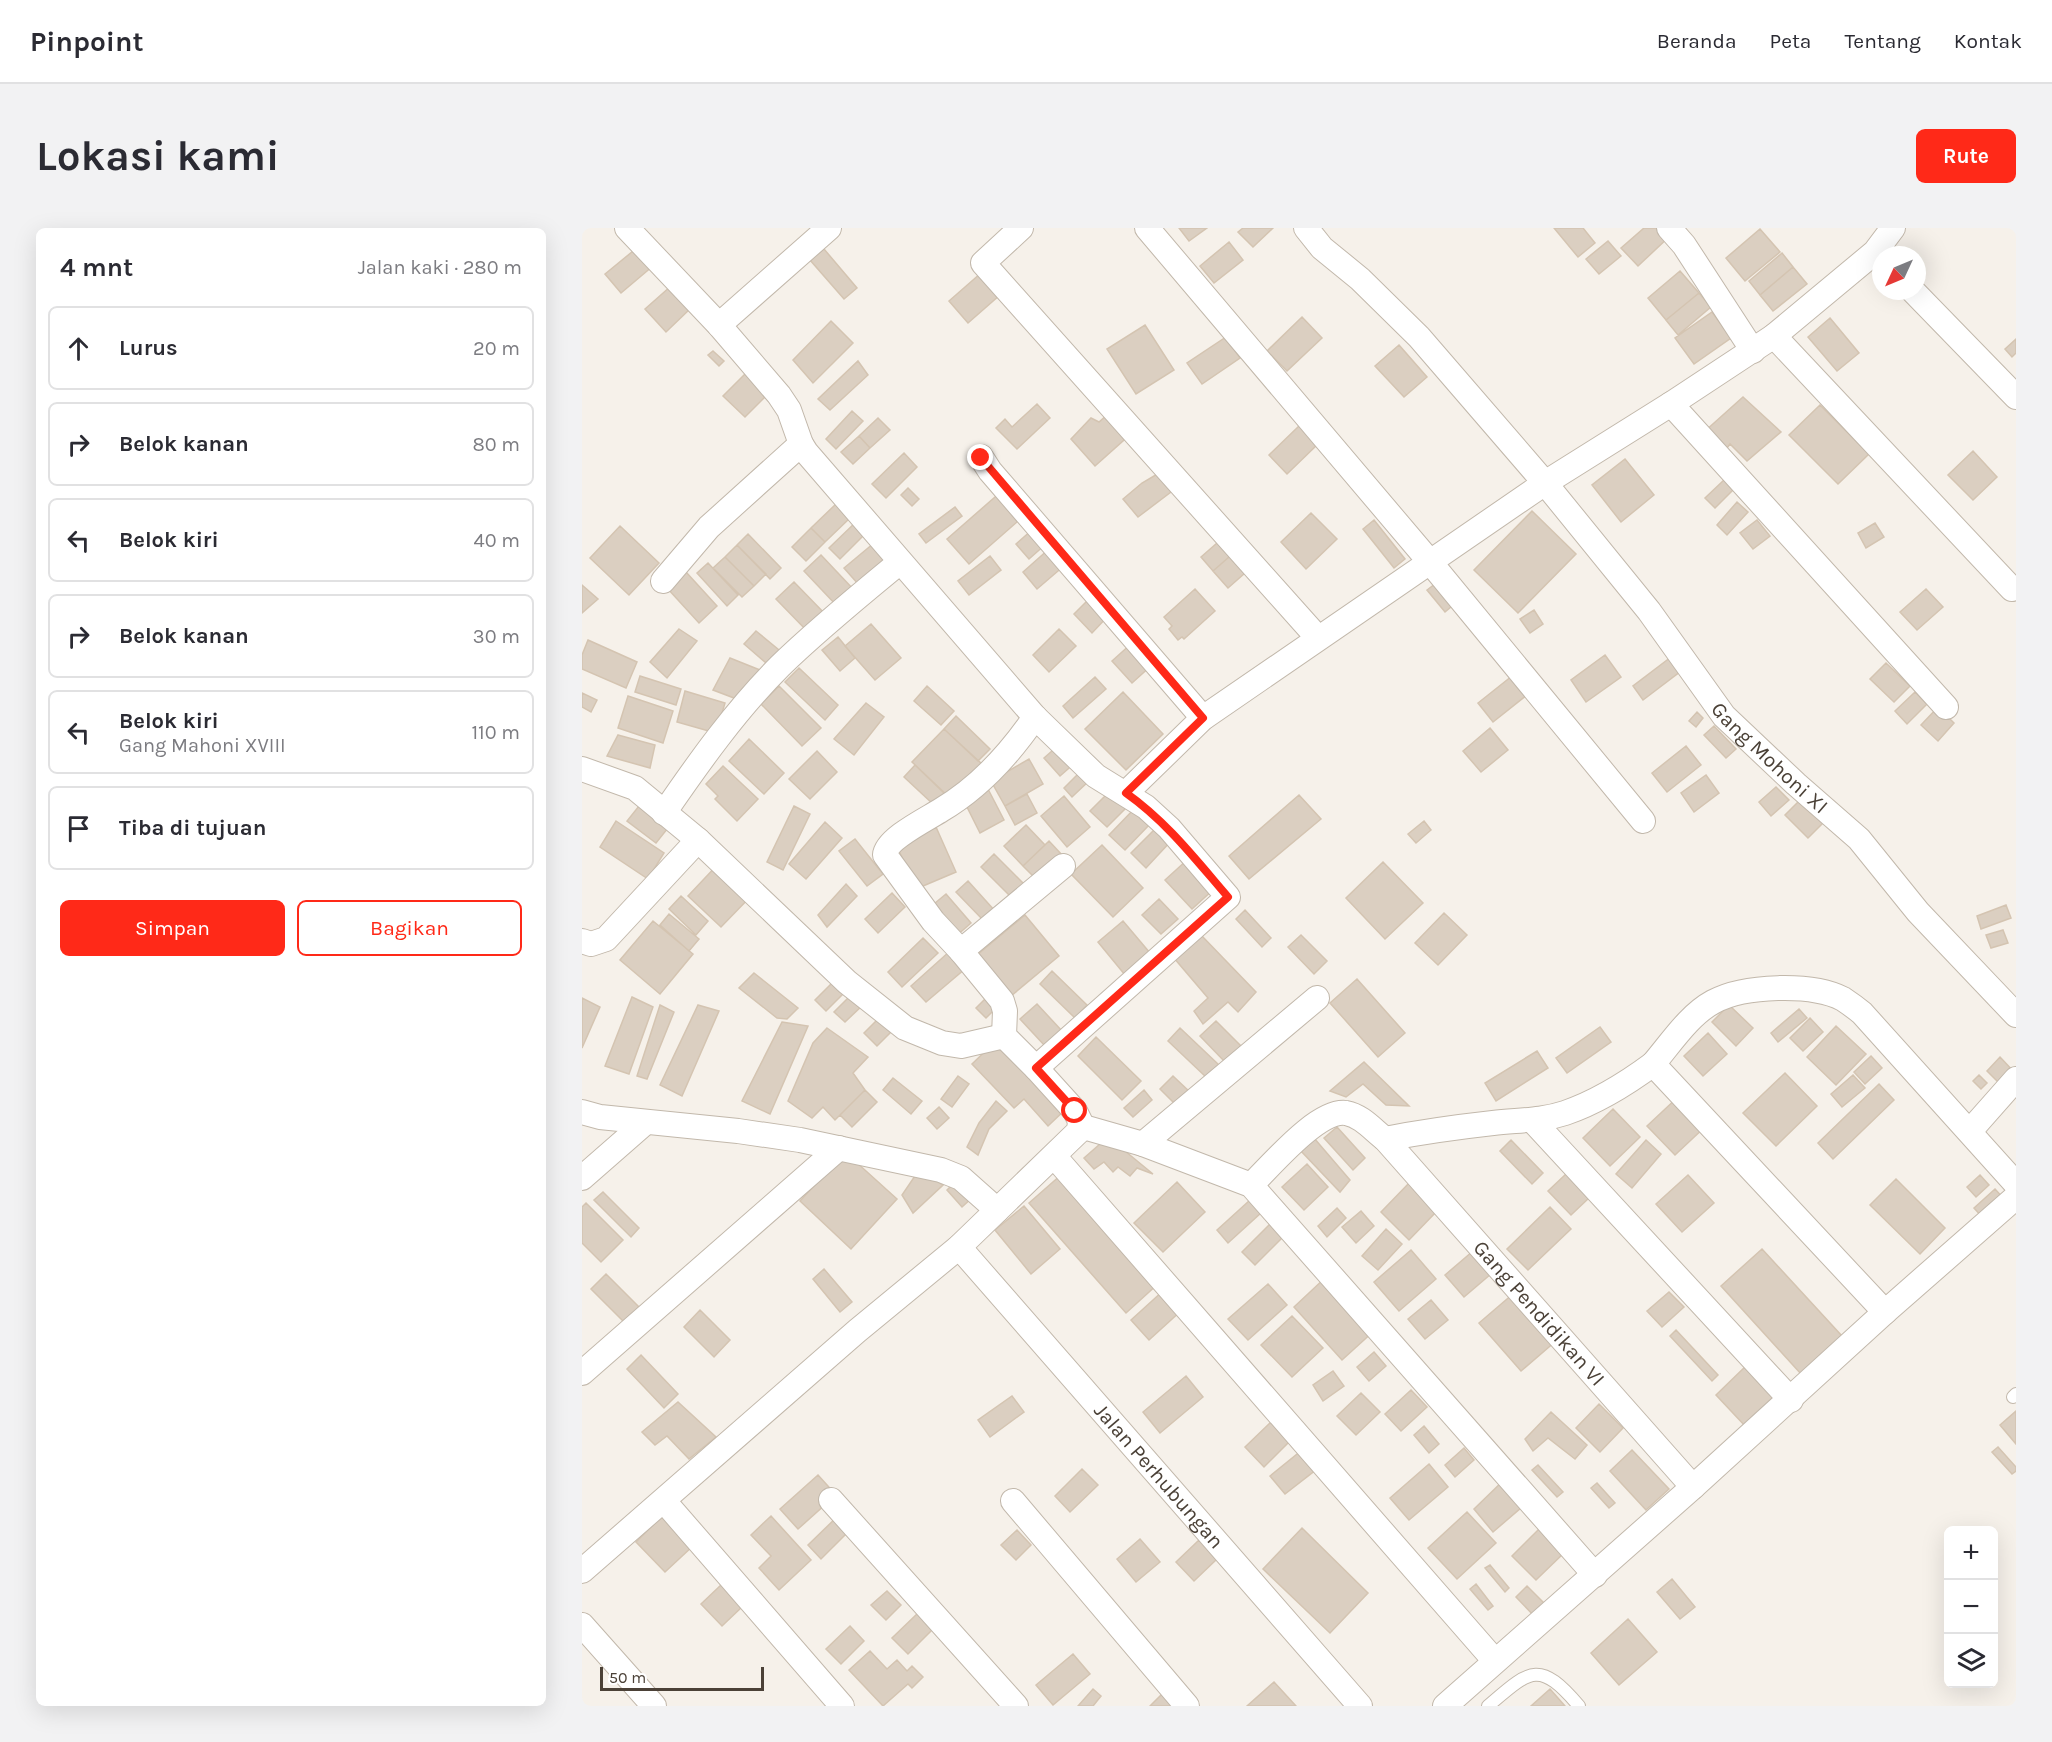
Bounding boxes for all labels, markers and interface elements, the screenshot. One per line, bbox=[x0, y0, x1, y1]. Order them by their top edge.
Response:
text: Pinpoint bbox=[30, 25, 143, 58]
text: Beranda bbox=[1657, 29, 1737, 53]
text: Peta bbox=[1770, 29, 1811, 53]
text: Tentang bbox=[1844, 29, 1921, 53]
text: Kontak bbox=[1954, 29, 2022, 53]
button: Rute bbox=[1916, 129, 2016, 183]
text: Lokasi kami bbox=[36, 131, 280, 181]
north arrow bbox=[1872, 246, 1926, 300]
text: 4 mnt bbox=[60, 252, 133, 283]
text: Jalan kaki · 280 m bbox=[358, 256, 522, 279]
icon: ahead bbox=[62, 332, 95, 365]
text: Lurus bbox=[119, 335, 178, 361]
text: 20 m bbox=[473, 337, 520, 360]
icon: right bbox=[62, 428, 95, 461]
text: Belok kanan bbox=[119, 431, 249, 457]
text: 80 m bbox=[472, 433, 520, 456]
route end bbox=[967, 444, 993, 470]
icon: left bbox=[62, 524, 95, 557]
text: Belok kiri bbox=[119, 527, 219, 553]
text: 40 m bbox=[474, 529, 520, 552]
icon: right bbox=[62, 620, 95, 653]
text: Belok kanan bbox=[119, 623, 249, 649]
text: 30 m bbox=[473, 625, 520, 648]
street label: Gang Mohoni XI bbox=[1706, 698, 1833, 818]
text: Belok kiri bbox=[119, 708, 219, 734]
icon: left bbox=[62, 716, 95, 749]
text: 110 m bbox=[471, 721, 520, 744]
text: Gang Mahoni XVIII bbox=[119, 734, 286, 757]
icon: arrive bbox=[62, 812, 95, 845]
text: Tiba di tujuan bbox=[119, 815, 266, 841]
button: Simpan bbox=[60, 900, 285, 956]
button: Bagikan bbox=[297, 900, 522, 956]
route start bbox=[1061, 1097, 1087, 1123]
street label: Gang Pendidikan VI bbox=[1469, 1236, 1610, 1391]
street label: Jalan Perhubungan bbox=[1089, 1399, 1229, 1553]
map controls bbox=[1944, 1526, 1998, 1688]
button: + bbox=[1944, 1526, 1998, 1580]
button: − bbox=[1944, 1580, 1998, 1634]
button: layers bbox=[1944, 1634, 1998, 1688]
scale bar bbox=[600, 1664, 764, 1692]
text: 50 m bbox=[609, 1668, 646, 1687]

